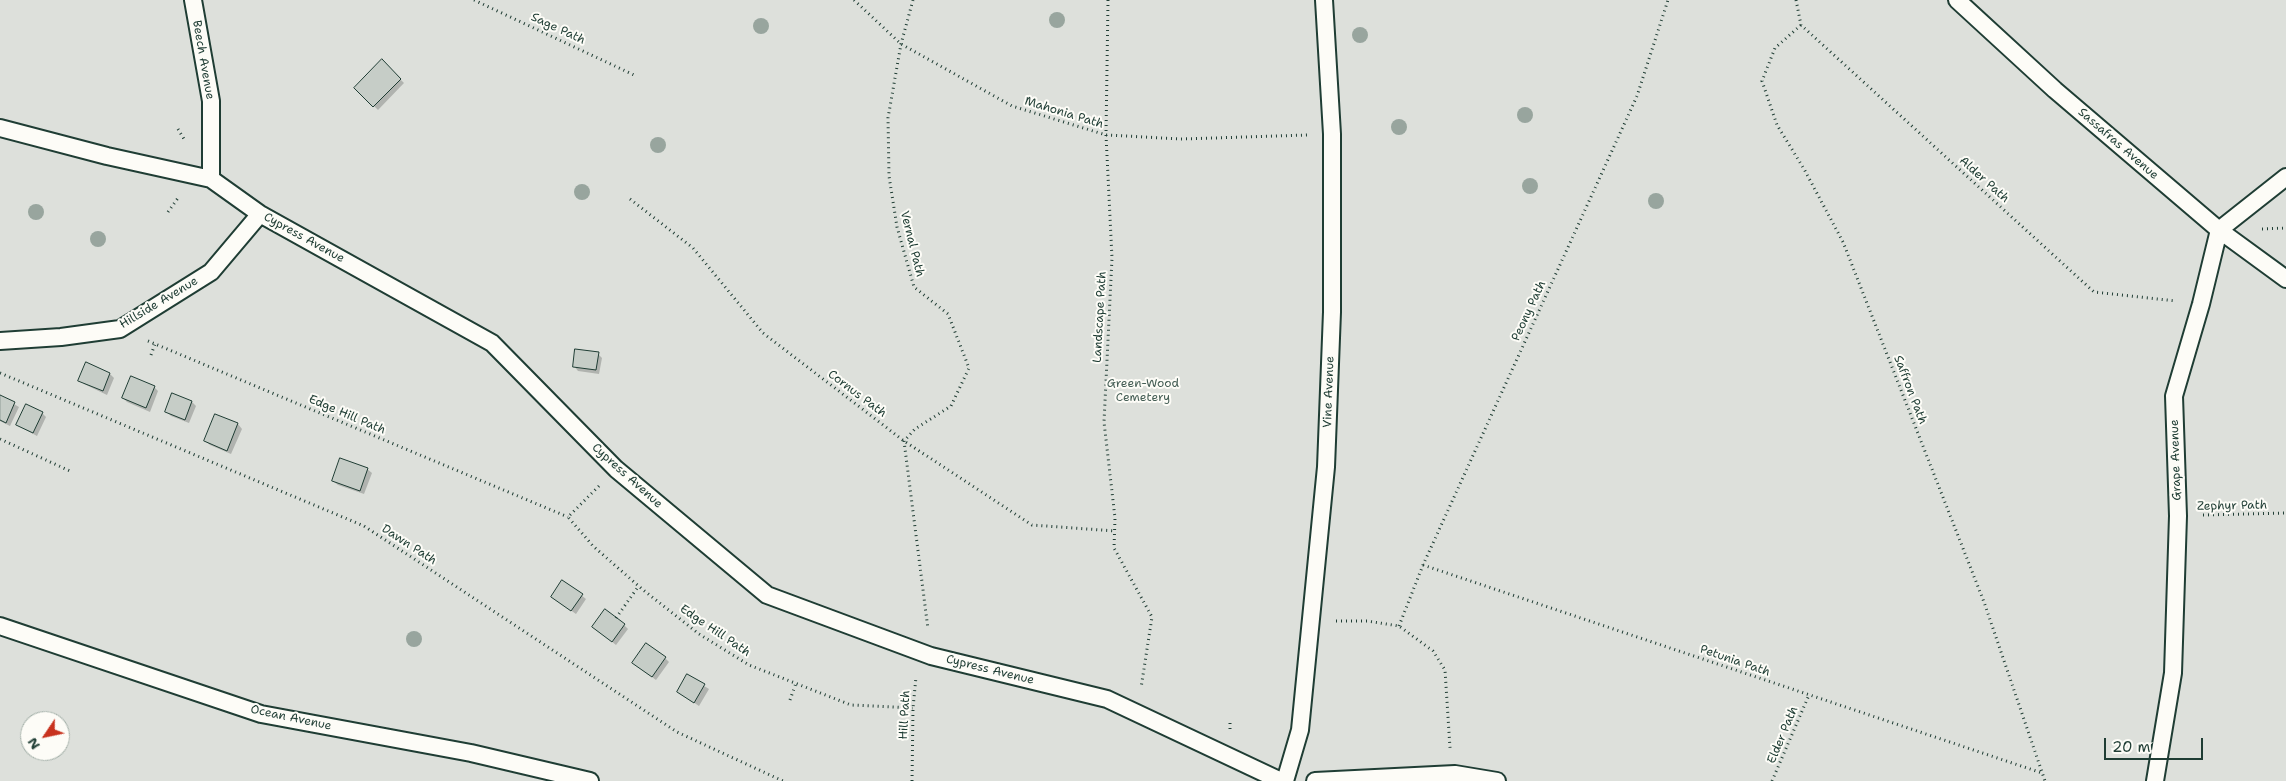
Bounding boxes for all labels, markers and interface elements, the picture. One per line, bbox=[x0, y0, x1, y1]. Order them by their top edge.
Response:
street label: Sage Path bbox=[529, 10, 587, 48]
street label: Beech Avenue bbox=[189, 19, 217, 101]
street label: Mahonia Path bbox=[1023, 94, 1105, 132]
street label: Sassafras Avenue bbox=[2075, 105, 2161, 183]
street label: Alder Path bbox=[1956, 154, 2012, 206]
street label: Vernal Path bbox=[897, 209, 927, 279]
street label: Cypress Avenue bbox=[261, 210, 347, 266]
street label: Landscape Path bbox=[1090, 271, 1110, 363]
street label: Hillside Avenue bbox=[117, 274, 201, 332]
street label: Peony Path bbox=[1509, 279, 1549, 343]
street label: Saffron Path bbox=[1890, 354, 1930, 426]
street label: Vine Avenue bbox=[1321, 356, 1337, 428]
street label: Cornus Path bbox=[825, 367, 889, 421]
park label: Green-Wood Cemetery bbox=[1107, 377, 1179, 405]
street label: Edge Hill Path bbox=[306, 392, 388, 438]
street label: Grape Avenue bbox=[2167, 419, 2185, 501]
street label: Cypress Avenue bbox=[589, 440, 665, 512]
street label: Zephyr Path bbox=[2197, 498, 2267, 514]
street label: Dawn Path bbox=[379, 522, 439, 568]
street label: Edge Hill Path bbox=[677, 602, 753, 660]
street label: Petunia Path bbox=[1698, 642, 1772, 680]
street label: Cypress Avenue bbox=[945, 652, 1035, 688]
street label: Hill Path bbox=[897, 690, 913, 740]
street label: Ocean Avenue bbox=[249, 702, 333, 734]
street label: Elder Path bbox=[1764, 704, 1802, 766]
north arrow bbox=[20, 711, 70, 761]
scale bar bbox=[2106, 728, 2205, 760]
text: N bbox=[23, 734, 44, 753]
text: 20 m bbox=[2112, 737, 2151, 757]

